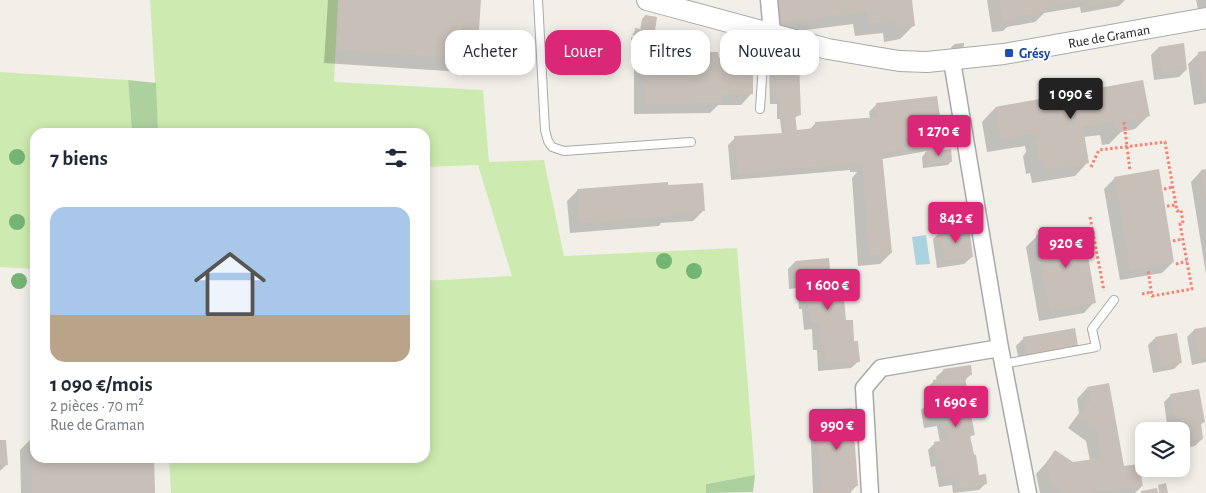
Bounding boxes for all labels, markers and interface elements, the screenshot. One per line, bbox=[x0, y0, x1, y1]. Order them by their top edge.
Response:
street label: Rue de Graman bbox=[1067, 23, 1151, 51]
chip: Acheter bbox=[445, 30, 535, 75]
chip: Louer bbox=[545, 30, 621, 75]
chip: Filtres bbox=[631, 30, 710, 75]
chip: Nouveau bbox=[720, 30, 819, 75]
marker: Grésy bbox=[1003, 47, 1015, 59]
place label: Grésy bbox=[1019, 47, 1051, 61]
pin: 1 090 € bbox=[1025, 78, 1117, 120]
text: 1 090 € bbox=[1050, 86, 1092, 102]
pin: 1 270 € bbox=[893, 114, 985, 157]
text: 1 270 € bbox=[919, 123, 959, 139]
icon: filters bbox=[382, 144, 410, 172]
text: 7 biens bbox=[50, 148, 108, 169]
pin: 842 € bbox=[921, 202, 991, 244]
text: 842 € bbox=[939, 210, 973, 226]
pin: 920 € bbox=[1031, 226, 1101, 269]
text: 920 € bbox=[1049, 235, 1083, 251]
icon: home bbox=[185, 239, 275, 329]
pin: 1 600 € bbox=[782, 268, 874, 311]
text: 1 600 € bbox=[807, 277, 849, 293]
text: 1 090 €/mois bbox=[50, 374, 153, 395]
pin: 1 690 € bbox=[910, 386, 1002, 428]
text: 1 690 € bbox=[935, 394, 977, 410]
text: 2 pièces · 70 m² bbox=[50, 398, 144, 414]
pin: 990 € bbox=[802, 408, 872, 451]
text: Rue de Graman bbox=[50, 417, 145, 433]
text: 990 € bbox=[820, 417, 854, 433]
map controls bbox=[1135, 422, 1190, 477]
button: layers bbox=[1135, 422, 1190, 477]

